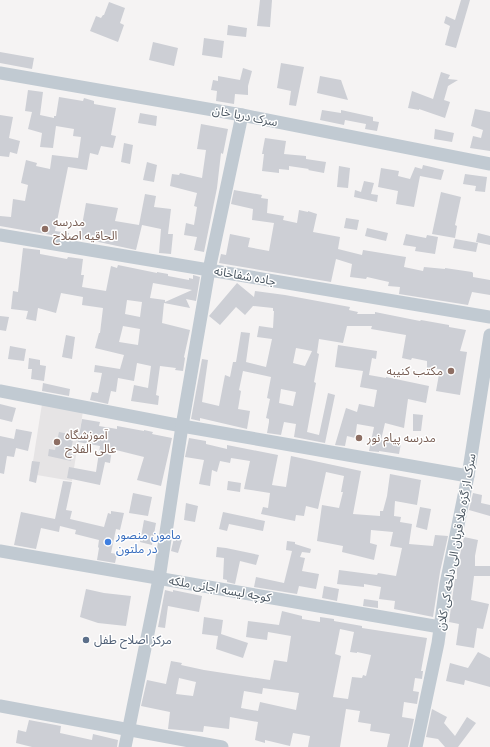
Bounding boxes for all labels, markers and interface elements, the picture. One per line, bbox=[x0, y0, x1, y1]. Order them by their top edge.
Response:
street label: سرک دریا خان bbox=[211, 103, 279, 129]
place label: مدرسه الحاقیه اصلاح bbox=[53, 215, 118, 245]
marker: مدرسه الحاقیه اصلاح bbox=[40, 224, 50, 234]
street label: جاده شفاخانه bbox=[213, 264, 277, 288]
place label: مکتب کنیبه bbox=[386, 364, 443, 378]
marker: مکتب کنیبه bbox=[446, 366, 456, 376]
place label: آموزشگاه عالی الفلاح bbox=[65, 428, 116, 458]
place label: مدرسه پیام نور bbox=[366, 431, 436, 447]
marker: مدرسه پیام نور bbox=[354, 433, 364, 443]
marker: آموزشگاه عالی الفلاح bbox=[52, 437, 62, 447]
street label: سرک از گزه ملا قربان الی دلخه کی کلان bbox=[434, 452, 479, 632]
place label: مامون منصور در ملتون bbox=[115, 528, 181, 556]
marker: مامون منصور در ملتون bbox=[103, 537, 113, 547]
street label: کوچه لیسه اجانی ملکه bbox=[168, 573, 273, 606]
place label: مرکز اصلاح طفل bbox=[94, 633, 172, 649]
marker: مرکز اصلاح طفل bbox=[81, 635, 91, 645]

